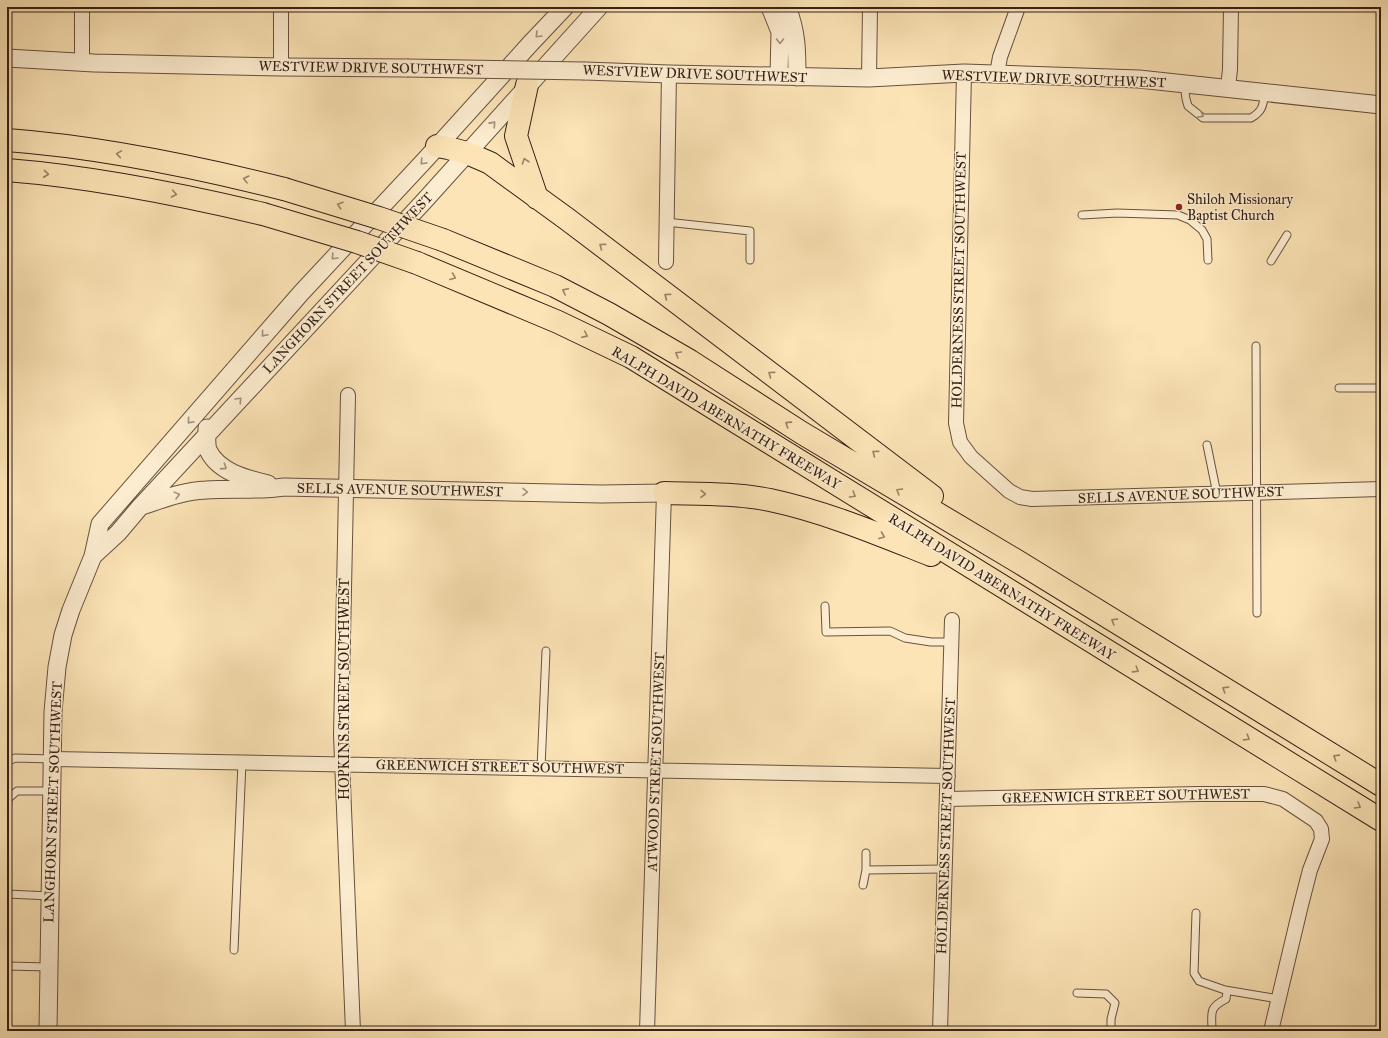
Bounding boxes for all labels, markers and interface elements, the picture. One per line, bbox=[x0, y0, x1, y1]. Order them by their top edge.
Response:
one-way arrow bbox=[535, 30, 543, 38]
one-way arrow bbox=[776, 38, 784, 44]
street label: WESTVIEW DRIVE SOUTHWEST bbox=[258, 58, 484, 78]
street label: WESTVIEW DRIVE SOUTHWEST bbox=[582, 62, 808, 86]
street label: WESTVIEW DRIVE SOUTHWEST bbox=[941, 67, 1167, 91]
one-way arrow bbox=[1197, 110, 1204, 118]
one-way arrow bbox=[488, 121, 495, 129]
one-way arrow bbox=[116, 150, 122, 158]
street label: HOLDERNESS STREET SOUTHWEST bbox=[948, 151, 970, 409]
one-way arrow bbox=[420, 158, 427, 165]
one-way arrow bbox=[521, 158, 529, 165]
one-way arrow bbox=[43, 169, 49, 178]
one-way arrow bbox=[243, 176, 249, 184]
street label: LANGHORN STREET SOUTHWEST bbox=[259, 188, 437, 377]
one-way arrow bbox=[171, 189, 177, 198]
place label: Shiloh Missionary Baptist Church bbox=[1187, 191, 1293, 224]
one-way arrow bbox=[337, 201, 344, 210]
marker: Shiloh Missionary Baptist Church bbox=[1174, 202, 1184, 212]
one-way arrow bbox=[599, 243, 606, 250]
one-way arrow bbox=[331, 252, 339, 260]
one-way arrow bbox=[450, 273, 457, 281]
one-way arrow bbox=[561, 289, 569, 296]
one-way arrow bbox=[665, 293, 672, 300]
one-way arrow bbox=[262, 330, 269, 337]
one-way arrow bbox=[581, 330, 588, 338]
street label: RALPH DAVID ABERNATHY FREEWAY bbox=[608, 343, 845, 494]
one-way arrow bbox=[675, 352, 682, 359]
one-way arrow bbox=[768, 371, 775, 379]
one-way arrow bbox=[234, 397, 242, 405]
one-way arrow bbox=[187, 416, 194, 423]
one-way arrow bbox=[785, 421, 792, 429]
one-way arrow bbox=[872, 451, 879, 458]
one-way arrow bbox=[220, 462, 227, 470]
street label: SELLS AVENUE SOUTHWEST bbox=[297, 480, 504, 500]
street label: SELLS AVENUE SOUTHWEST bbox=[1078, 483, 1285, 507]
one-way arrow bbox=[522, 488, 528, 496]
one-way arrow bbox=[896, 488, 903, 496]
one-way arrow bbox=[700, 490, 706, 498]
one-way arrow bbox=[849, 490, 856, 498]
one-way arrow bbox=[173, 491, 180, 500]
street label: RALPH DAVID ABERNATHY FREEWAY bbox=[885, 510, 1119, 665]
one-way arrow bbox=[879, 532, 886, 540]
street label: HOPKINS STREET SOUTHWEST bbox=[336, 578, 353, 800]
one-way arrow bbox=[1112, 619, 1119, 626]
street label: ATWOOD STREET SOUTHWEST bbox=[644, 652, 668, 873]
one-way arrow bbox=[1132, 665, 1139, 672]
street label: LANGHORN STREET SOUTHWEST bbox=[40, 680, 66, 923]
one-way arrow bbox=[1222, 687, 1229, 694]
street label: HOLDERNESS STREET SOUTHWEST bbox=[933, 697, 959, 955]
one-way arrow bbox=[1243, 733, 1250, 741]
one-way arrow bbox=[1333, 755, 1340, 762]
street label: GREENWICH STREET SOUTHWEST bbox=[376, 756, 625, 778]
street label: GREENWICH STREET SOUTHWEST bbox=[1002, 785, 1251, 807]
one-way arrow bbox=[1354, 801, 1361, 809]

